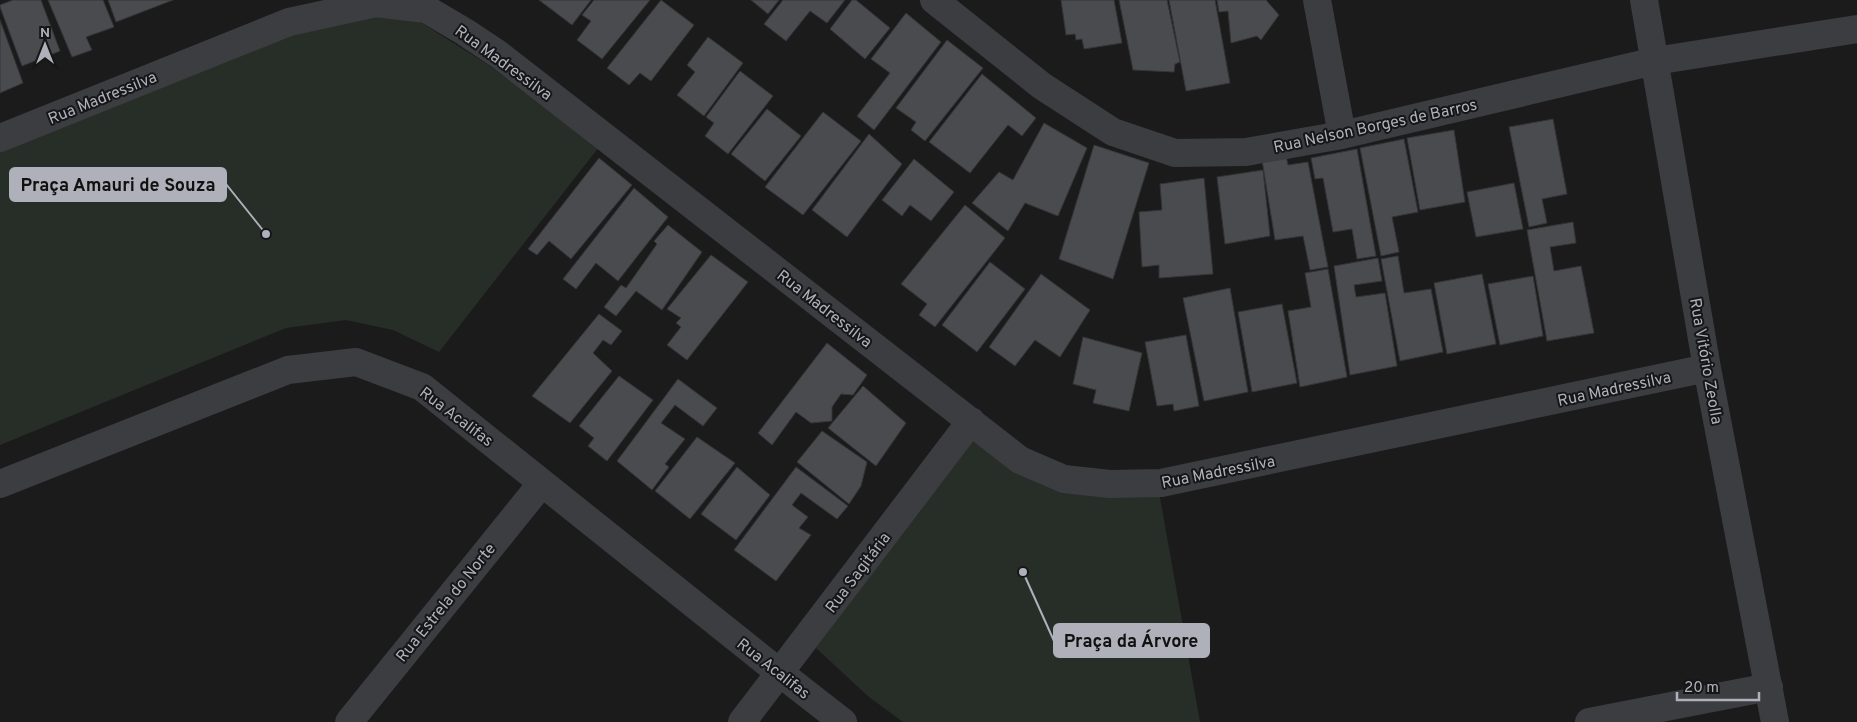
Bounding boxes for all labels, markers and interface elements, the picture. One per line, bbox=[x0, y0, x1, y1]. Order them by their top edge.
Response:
north arrow bbox=[20, 20, 70, 70]
street label: Rua Madressilva bbox=[450, 22, 555, 106]
text: N bbox=[40, 25, 50, 42]
street label: Rua Madressilva bbox=[45, 68, 160, 130]
street label: Rua Nelson Borges de Barros bbox=[1272, 96, 1479, 158]
callout: Praça Amauri de Souza bbox=[10, 168, 226, 201]
text: Praça Amauri de Souza bbox=[20, 175, 216, 198]
street label: Rua Madressilva bbox=[772, 266, 875, 353]
street label: Rua Vitório Zeolla bbox=[1684, 297, 1726, 426]
street label: Rua Madressilva bbox=[1556, 368, 1673, 412]
street label: Rua Acalifas bbox=[415, 383, 497, 452]
street label: Rua Madressilva bbox=[1160, 452, 1277, 494]
street label: Rua Sagitária bbox=[822, 529, 896, 618]
street label: Rua Estrela do Norte bbox=[392, 540, 501, 667]
callout: Praça da Árvore bbox=[1054, 624, 1209, 657]
text: Praça da Árvore bbox=[1064, 629, 1198, 654]
street label: Rua Acalifas bbox=[732, 635, 813, 704]
scale bar bbox=[1677, 670, 1760, 702]
text: 20 m bbox=[1684, 679, 1719, 698]

